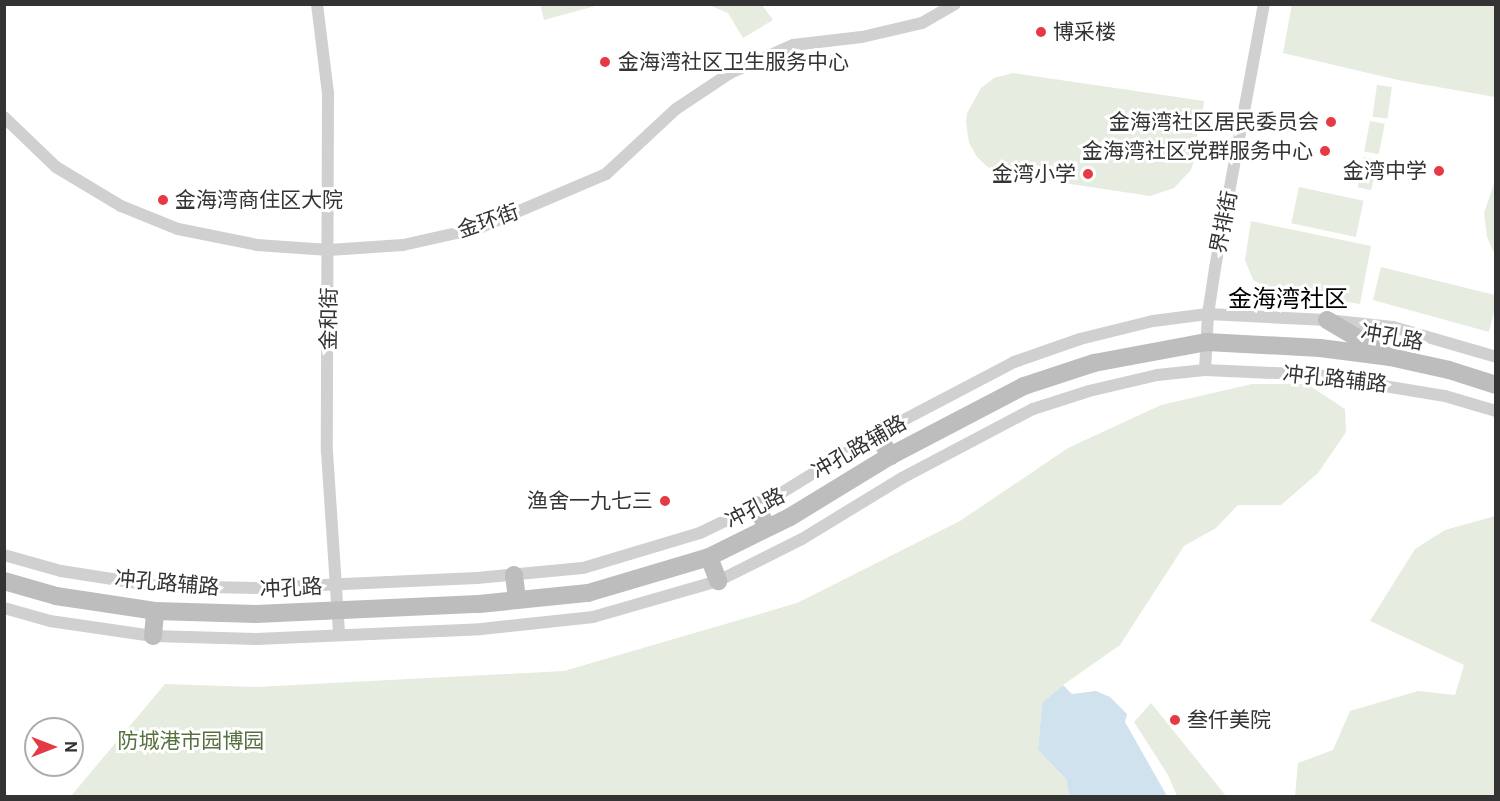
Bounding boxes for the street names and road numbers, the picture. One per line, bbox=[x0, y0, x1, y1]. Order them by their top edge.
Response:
street label: 界排街 bbox=[1206, 189, 1242, 255]
street label: 金环街 bbox=[454, 199, 522, 243]
street label: 金和街 bbox=[316, 287, 342, 351]
street label: 冲孔路 bbox=[1359, 319, 1425, 355]
street label: 冲孔路辅路 bbox=[1281, 361, 1389, 397]
street label: 冲孔路辅路 bbox=[807, 410, 911, 484]
street label: 冲孔路 bbox=[721, 482, 789, 534]
street label: 冲孔路辅路 bbox=[114, 566, 220, 600]
street label: 冲孔路 bbox=[259, 574, 323, 602]

